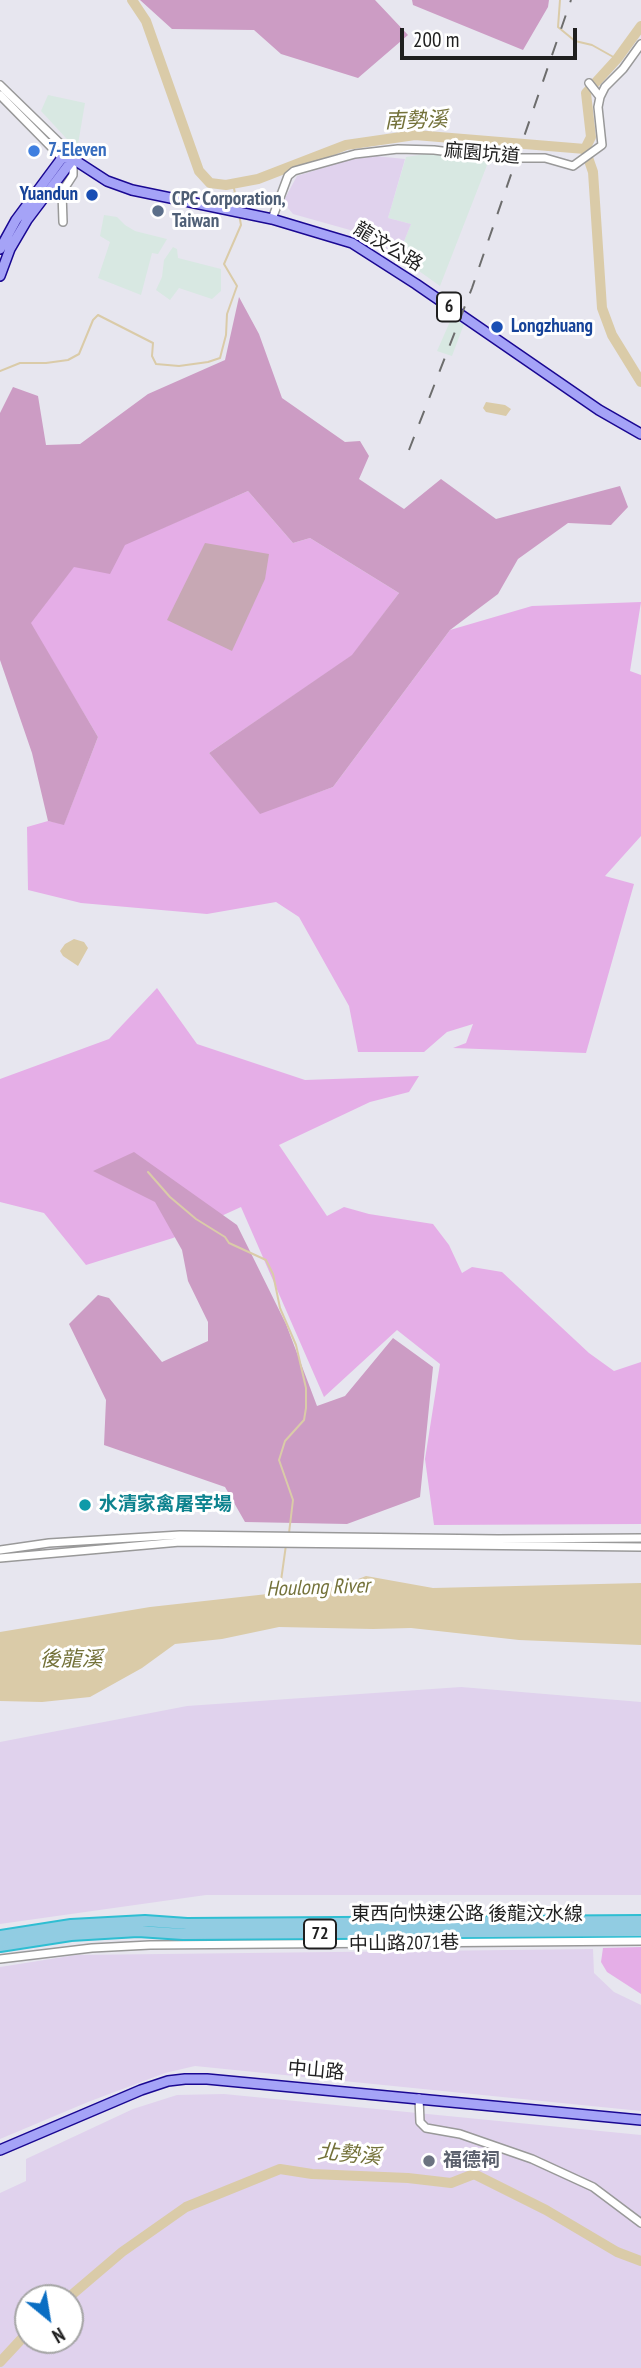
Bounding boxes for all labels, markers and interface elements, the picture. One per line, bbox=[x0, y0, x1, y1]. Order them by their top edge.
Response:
scale bar bbox=[403, 14, 580, 58]
text: 200 m bbox=[413, 26, 459, 53]
water label: 南勢溪 bbox=[384, 107, 448, 135]
street label: 麻園坑道 bbox=[443, 139, 521, 169]
place label: 7-Eleven bbox=[48, 140, 107, 162]
marker: 7-Eleven bbox=[26, 143, 42, 159]
place label: Yuandun bbox=[19, 184, 78, 206]
marker: Yuandun bbox=[84, 187, 100, 203]
place label: CPC Corporation, Taiwan bbox=[172, 189, 286, 233]
marker: CPC Corporation, Taiwan bbox=[150, 203, 166, 219]
street label: 龍汶公路 bbox=[350, 218, 426, 276]
road number: 6 bbox=[437, 292, 461, 321]
place label: Longzhuang bbox=[511, 316, 593, 338]
marker: Longzhuang bbox=[489, 319, 505, 335]
place label: 水清家禽屠宰場 bbox=[99, 1494, 232, 1516]
marker: 水清家禽屠宰場 bbox=[77, 1497, 93, 1513]
water label: Houlong River bbox=[266, 1574, 370, 1602]
water label: 後龍溪 bbox=[40, 1647, 102, 1673]
street label: 東西向快速公路 後龍汶水線 bbox=[351, 1904, 583, 1926]
road number: 72 bbox=[304, 1920, 336, 1948]
street label: 中山路2071巷 bbox=[349, 1932, 459, 1956]
street label: 中山路 bbox=[287, 2057, 345, 2085]
water label: 北勢溪 bbox=[317, 2140, 381, 2170]
place label: 福德祠 bbox=[443, 2150, 500, 2172]
marker: 福德祠 bbox=[421, 2153, 437, 2169]
north arrow bbox=[14, 2284, 84, 2354]
text: N bbox=[48, 2322, 69, 2348]

